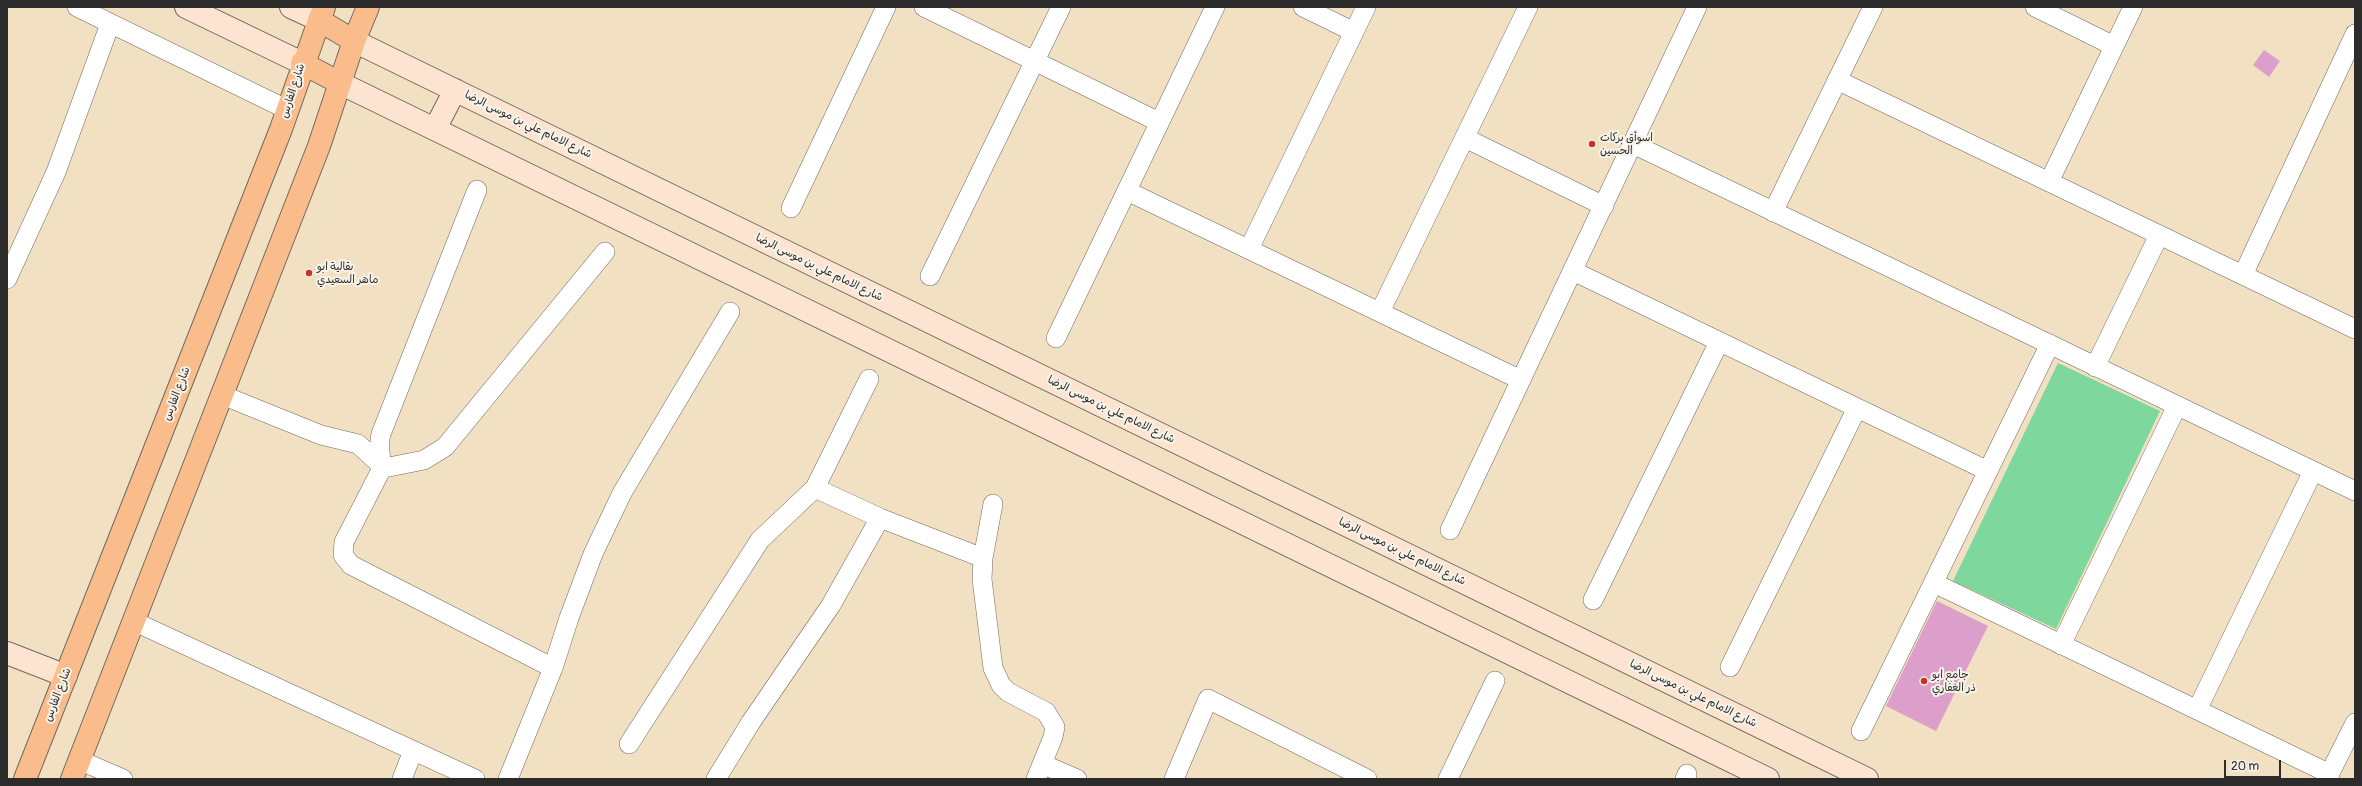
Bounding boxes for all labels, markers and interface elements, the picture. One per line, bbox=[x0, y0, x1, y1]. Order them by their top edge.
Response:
street label: شارع الفارس bbox=[278, 62, 308, 120]
street label: شارع الامام علي بن موسى الرضا bbox=[462, 88, 594, 162]
place label: اسوأق بركات الحسين bbox=[1600, 131, 1653, 157]
marker: اسوأق بركات الحسين bbox=[1587, 139, 1597, 149]
street label: شارع الامام علي بن موسى الرضا bbox=[753, 231, 885, 305]
place label: بقالية ابو ماهر السعيدي bbox=[317, 260, 378, 286]
marker: بقالية ابو ماهر السعيدي bbox=[304, 268, 314, 278]
street label: شارع الفارس bbox=[161, 365, 193, 423]
street label: شارع الامام علي بن موسى الرضا bbox=[1045, 373, 1177, 447]
street label: شارع الامام علي بن موسى الرضا bbox=[1336, 515, 1468, 589]
street label: شارع الامام علي بن موسى الرضا bbox=[1627, 657, 1759, 731]
street label: شارع الفارس bbox=[42, 666, 74, 724]
place label: جامع ابو ذر الغفاري bbox=[1932, 668, 1976, 694]
marker: جامع ابو ذر الغفاري bbox=[1919, 676, 1929, 686]
scale bar bbox=[2226, 752, 2283, 778]
text: 20 m bbox=[2231, 759, 2259, 774]

